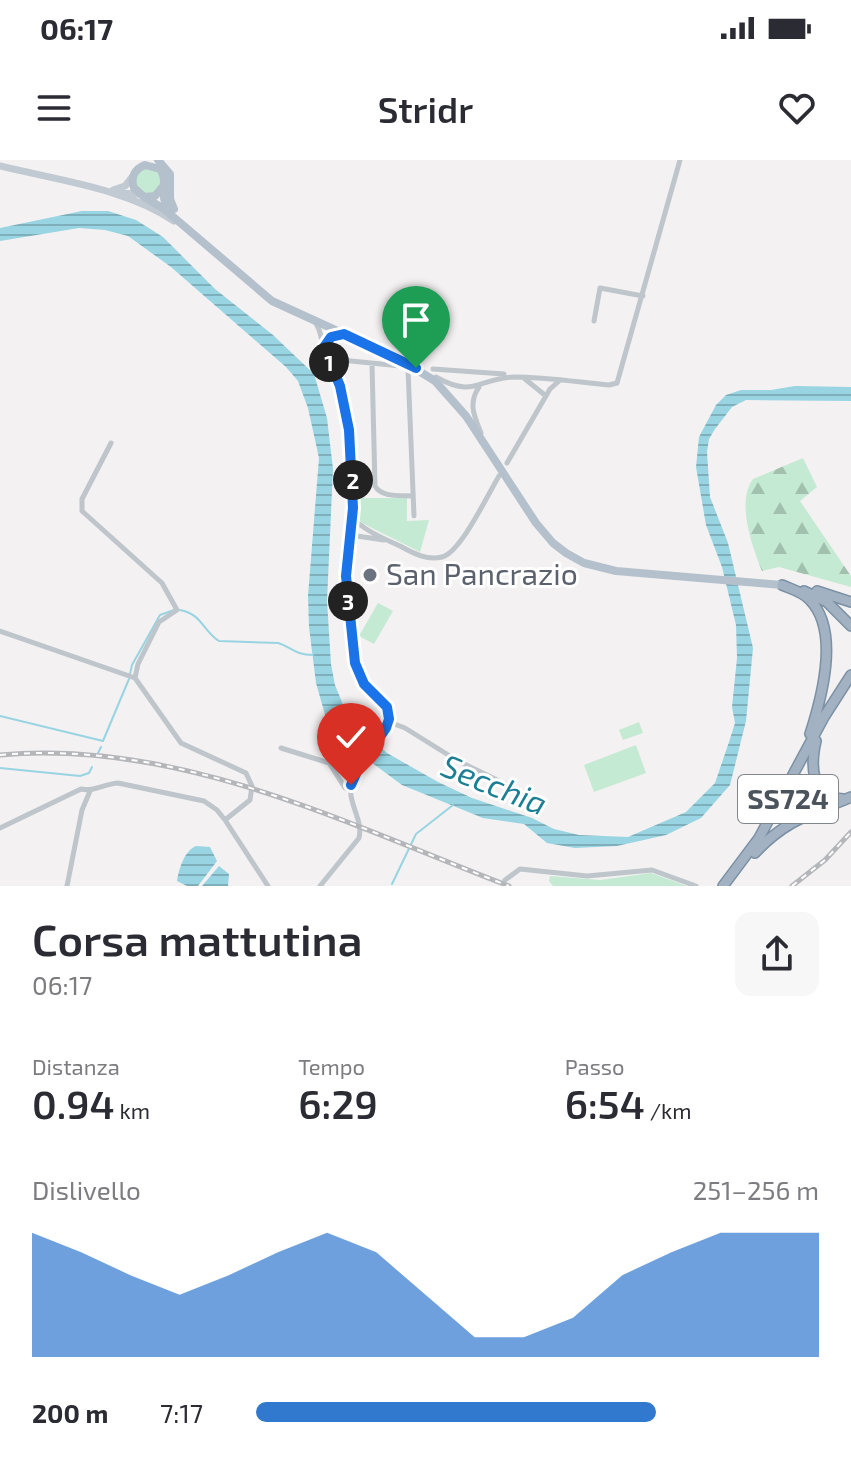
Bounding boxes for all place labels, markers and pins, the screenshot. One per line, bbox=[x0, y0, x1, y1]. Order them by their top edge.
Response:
pin bbox=[382, 286, 450, 368]
pin: 1 bbox=[309, 342, 349, 382]
pin: 2 bbox=[333, 460, 373, 500]
place label: San Pancrazio bbox=[386, 555, 578, 591]
marker: San Pancrazio bbox=[361, 566, 379, 584]
pin: 3 bbox=[328, 581, 368, 621]
pin bbox=[317, 703, 385, 785]

